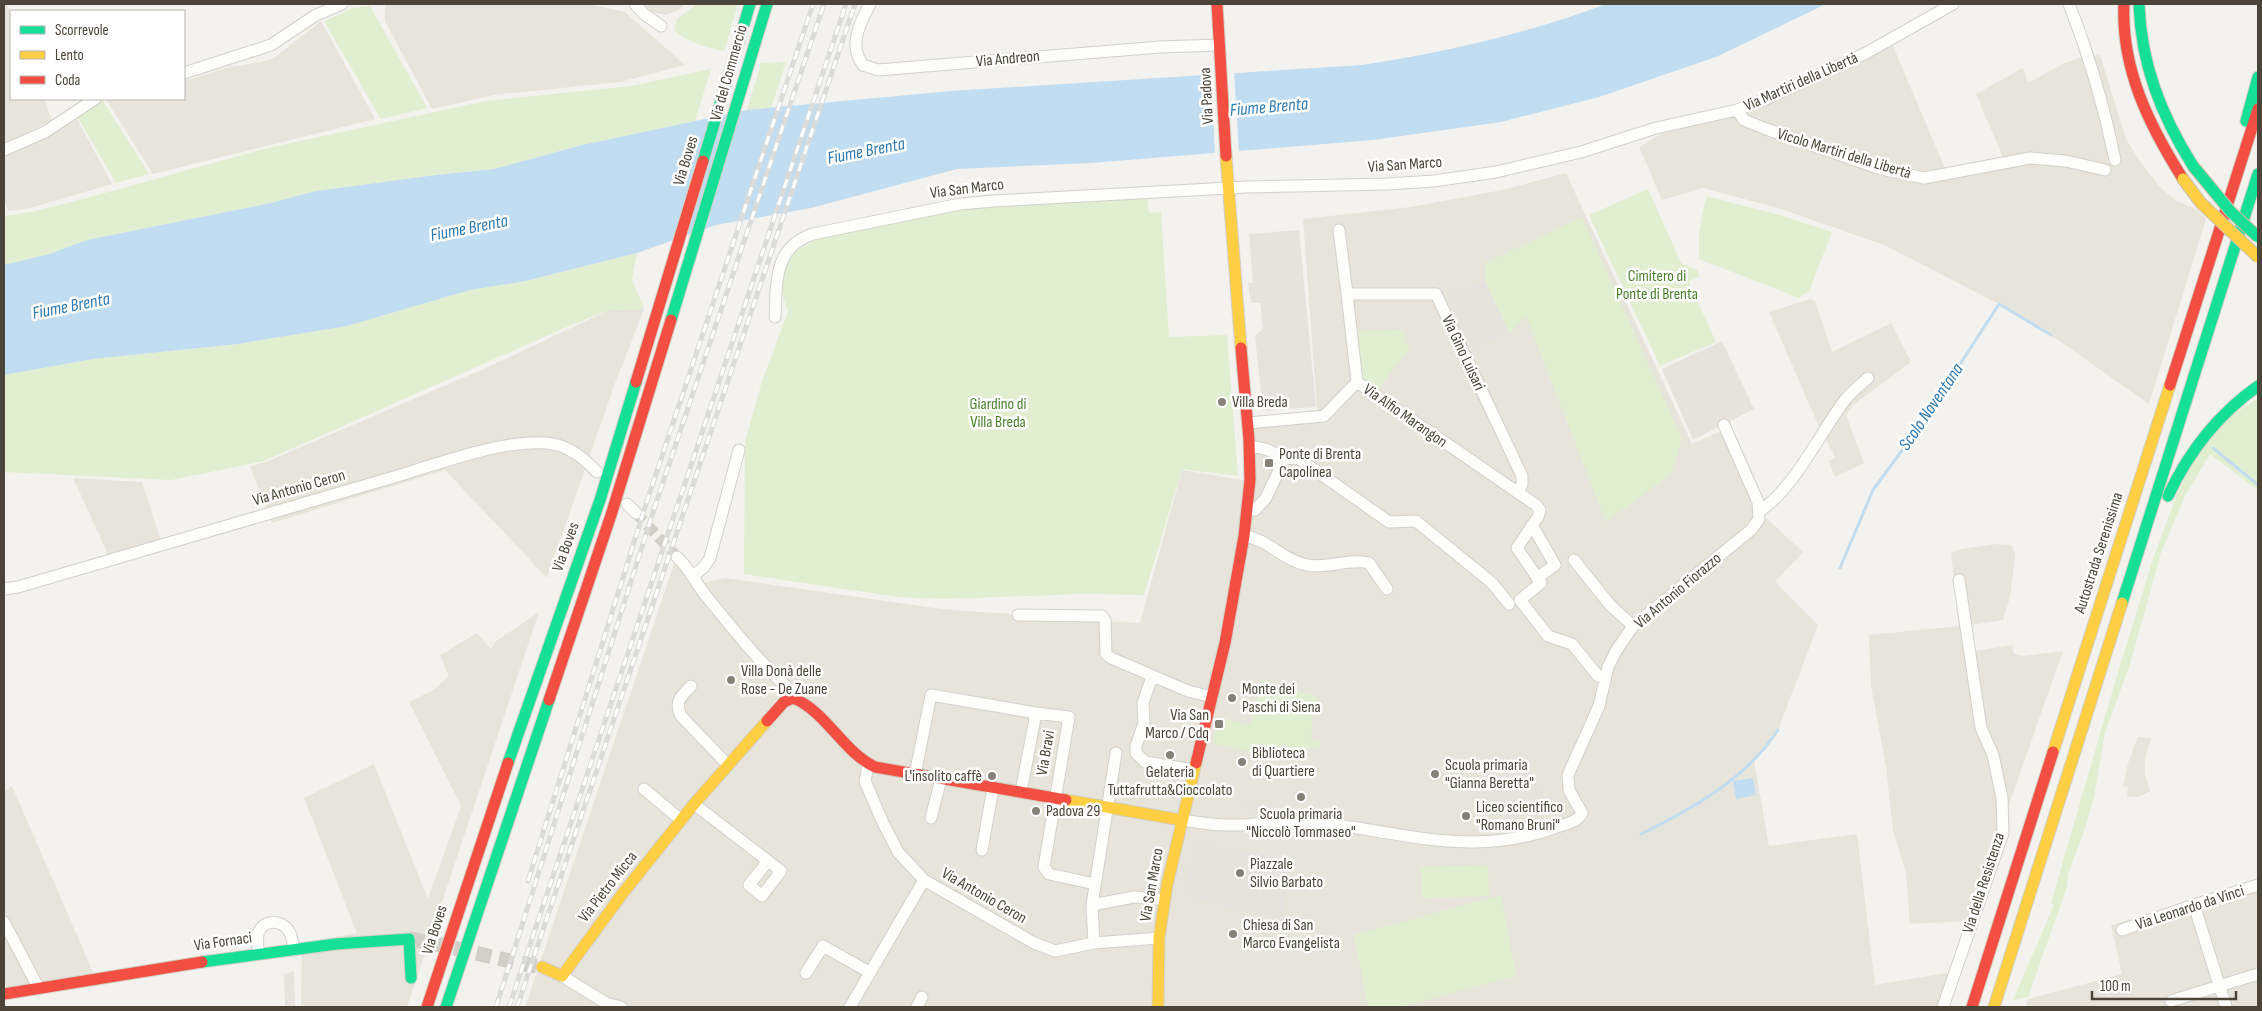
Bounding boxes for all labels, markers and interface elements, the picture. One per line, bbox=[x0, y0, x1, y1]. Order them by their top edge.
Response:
legend bbox=[10, 10, 185, 100]
text: Scorrevole bbox=[55, 21, 109, 40]
street label: Via del Commercio bbox=[706, 23, 752, 123]
text: Lento bbox=[55, 46, 84, 65]
street label: Via Andreon bbox=[975, 47, 1041, 71]
street label: Via Martiri della Libertà bbox=[1741, 48, 1861, 116]
street label: Via Padova bbox=[1196, 67, 1218, 125]
text: Coda bbox=[55, 71, 81, 90]
water label: Fiume Brenta bbox=[1229, 93, 1310, 121]
street label: Vicolo Martiri della Libertà bbox=[1775, 125, 1913, 183]
water label: Fiume Brenta bbox=[825, 133, 907, 169]
street label: Via Boves bbox=[669, 134, 703, 188]
street label: Via San Marco bbox=[1367, 153, 1443, 177]
street label: Via San Marco bbox=[929, 175, 1005, 203]
water label: Fiume Brenta bbox=[428, 210, 510, 246]
park label: Cimitero di Ponte di Brenta bbox=[1616, 267, 1698, 304]
water label: Fiume Brenta bbox=[30, 288, 112, 324]
street label: Via Gino Luisari bbox=[1437, 312, 1489, 394]
water label: Scolo Noventana bbox=[1894, 359, 1968, 454]
street label: Via Alfio Marangon bbox=[1359, 380, 1451, 452]
place label: Villa Breda bbox=[1232, 393, 1288, 412]
park label: Giardino di Villa Breda bbox=[970, 395, 1026, 432]
marker: Villa Breda bbox=[1216, 396, 1228, 408]
place label: Ponte di Brenta Capolinea bbox=[1279, 445, 1361, 482]
marker: Ponte di Brenta Capolinea bbox=[1263, 457, 1275, 469]
street label: Via Antonio Ceron bbox=[251, 466, 347, 510]
street label: Autostrada Serenissima bbox=[2070, 490, 2128, 617]
street label: Via Boves bbox=[548, 520, 584, 574]
street label: Via Antonio Fiorazzo bbox=[1631, 549, 1725, 633]
place label: Villa Donà delle Rose - De Zuane bbox=[741, 662, 827, 699]
marker: Villa Donà delle Rose - De Zuane bbox=[725, 674, 737, 686]
place label: Monte dei Paschi di Siena bbox=[1242, 680, 1321, 717]
marker: Monte dei Paschi di Siena bbox=[1226, 692, 1238, 704]
place label: Via San Marco / Cdq bbox=[1145, 706, 1209, 743]
marker: Via San Marco / Cdq bbox=[1213, 718, 1225, 730]
street label: Via Bravi bbox=[1033, 729, 1059, 777]
place label: Biblioteca di Quartiere bbox=[1252, 744, 1315, 781]
marker: Gelateria Tuttafrutta&Cioccolato bbox=[1164, 749, 1176, 761]
marker: Biblioteca di Quartiere bbox=[1236, 756, 1248, 768]
place label: Scuola primaria "Gianna Beretta" bbox=[1445, 756, 1534, 793]
place label: Gelateria Tuttafrutta&Cioccolato bbox=[1108, 763, 1232, 800]
place label: L'insolito caffè bbox=[904, 767, 982, 786]
marker: Scuola primaria "Gianna Beretta" bbox=[1429, 768, 1441, 780]
marker: L'insolito caffè bbox=[986, 770, 998, 782]
marker: Scuola primaria "Niccolò Tommaseo" bbox=[1295, 791, 1307, 803]
place label: Liceo scientifico "Romano Bruni" bbox=[1476, 798, 1563, 835]
place label: Padova 29 bbox=[1046, 802, 1100, 821]
marker: Padova 29 bbox=[1030, 805, 1042, 817]
place label: Scuola primaria "Niccolò Tommaseo" bbox=[1246, 805, 1356, 842]
marker: Liceo scientifico "Romano Bruni" bbox=[1460, 810, 1472, 822]
street label: Via della Resistenza bbox=[1959, 830, 2009, 936]
street label: Via San Marco bbox=[1136, 847, 1168, 923]
street label: Via Pietro Micca bbox=[574, 848, 642, 926]
place label: Piazzale Silvio Barbato bbox=[1250, 855, 1323, 892]
street label: Via Antonio Ceron bbox=[938, 864, 1030, 928]
marker: Piazzale Silvio Barbato bbox=[1234, 867, 1246, 879]
street label: Via Leonardo da Vinci bbox=[2133, 882, 2247, 934]
street label: Via Boves bbox=[418, 903, 452, 957]
place label: Chiesa di San Marco Evangelista bbox=[1243, 916, 1340, 953]
marker: Chiesa di San Marco Evangelista bbox=[1227, 928, 1239, 940]
street label: Via Fornaci bbox=[193, 929, 253, 955]
scale bar bbox=[2092, 968, 2236, 1000]
text: 100 m bbox=[2100, 977, 2131, 996]

